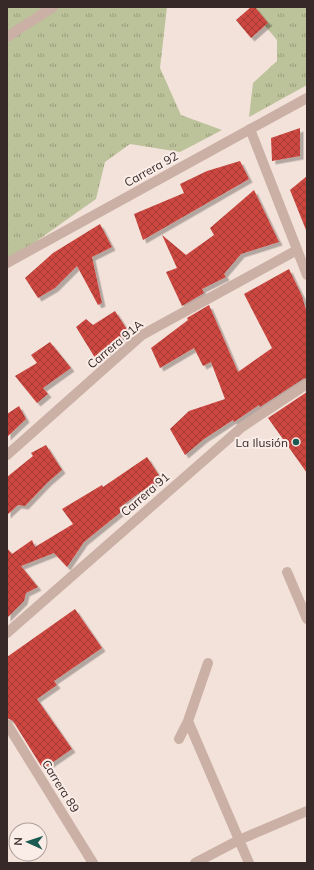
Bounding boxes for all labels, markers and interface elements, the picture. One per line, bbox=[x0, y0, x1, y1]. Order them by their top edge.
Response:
street label: Carrera 92 bbox=[121, 148, 181, 190]
street label: Carrera 91A bbox=[84, 316, 146, 372]
place label: La Ilusión bbox=[236, 435, 288, 450]
marker: La Ilusión bbox=[291, 437, 301, 447]
street label: Carrera 91 bbox=[118, 469, 172, 519]
street label: Carrera 89 bbox=[39, 757, 83, 815]
north arrow bbox=[8, 822, 48, 862]
text: N bbox=[11, 837, 25, 846]

